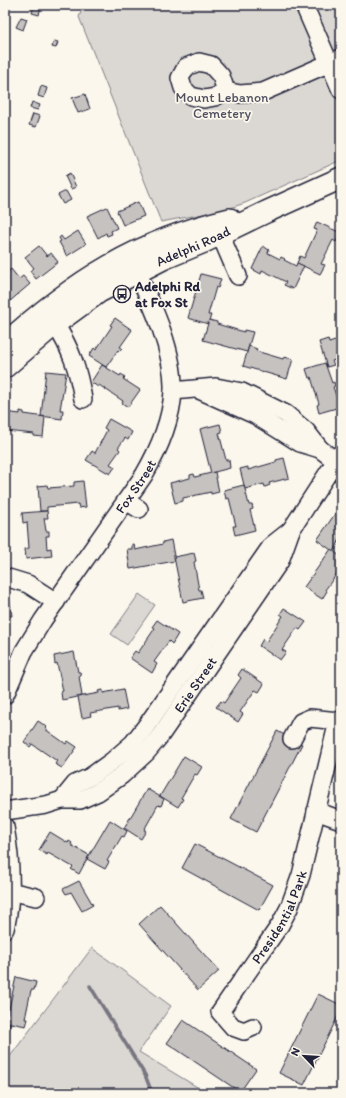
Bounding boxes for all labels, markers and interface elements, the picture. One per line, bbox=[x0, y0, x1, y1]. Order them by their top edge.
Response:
park label: Mount Lebanon Cemetery bbox=[175, 89, 269, 122]
street label: Adelphi Road bbox=[153, 222, 233, 270]
place label: Adelphi Rd at Fox St bbox=[134, 278, 200, 311]
bus stop icon: Adelphi Rd at Fox St bbox=[112, 284, 132, 304]
street label: Fox Street bbox=[111, 457, 159, 517]
street label: Erie Street bbox=[170, 654, 220, 716]
street label: Presidential Park bbox=[248, 869, 310, 967]
north arrow bbox=[284, 1036, 324, 1076]
text: N bbox=[288, 1046, 303, 1058]

